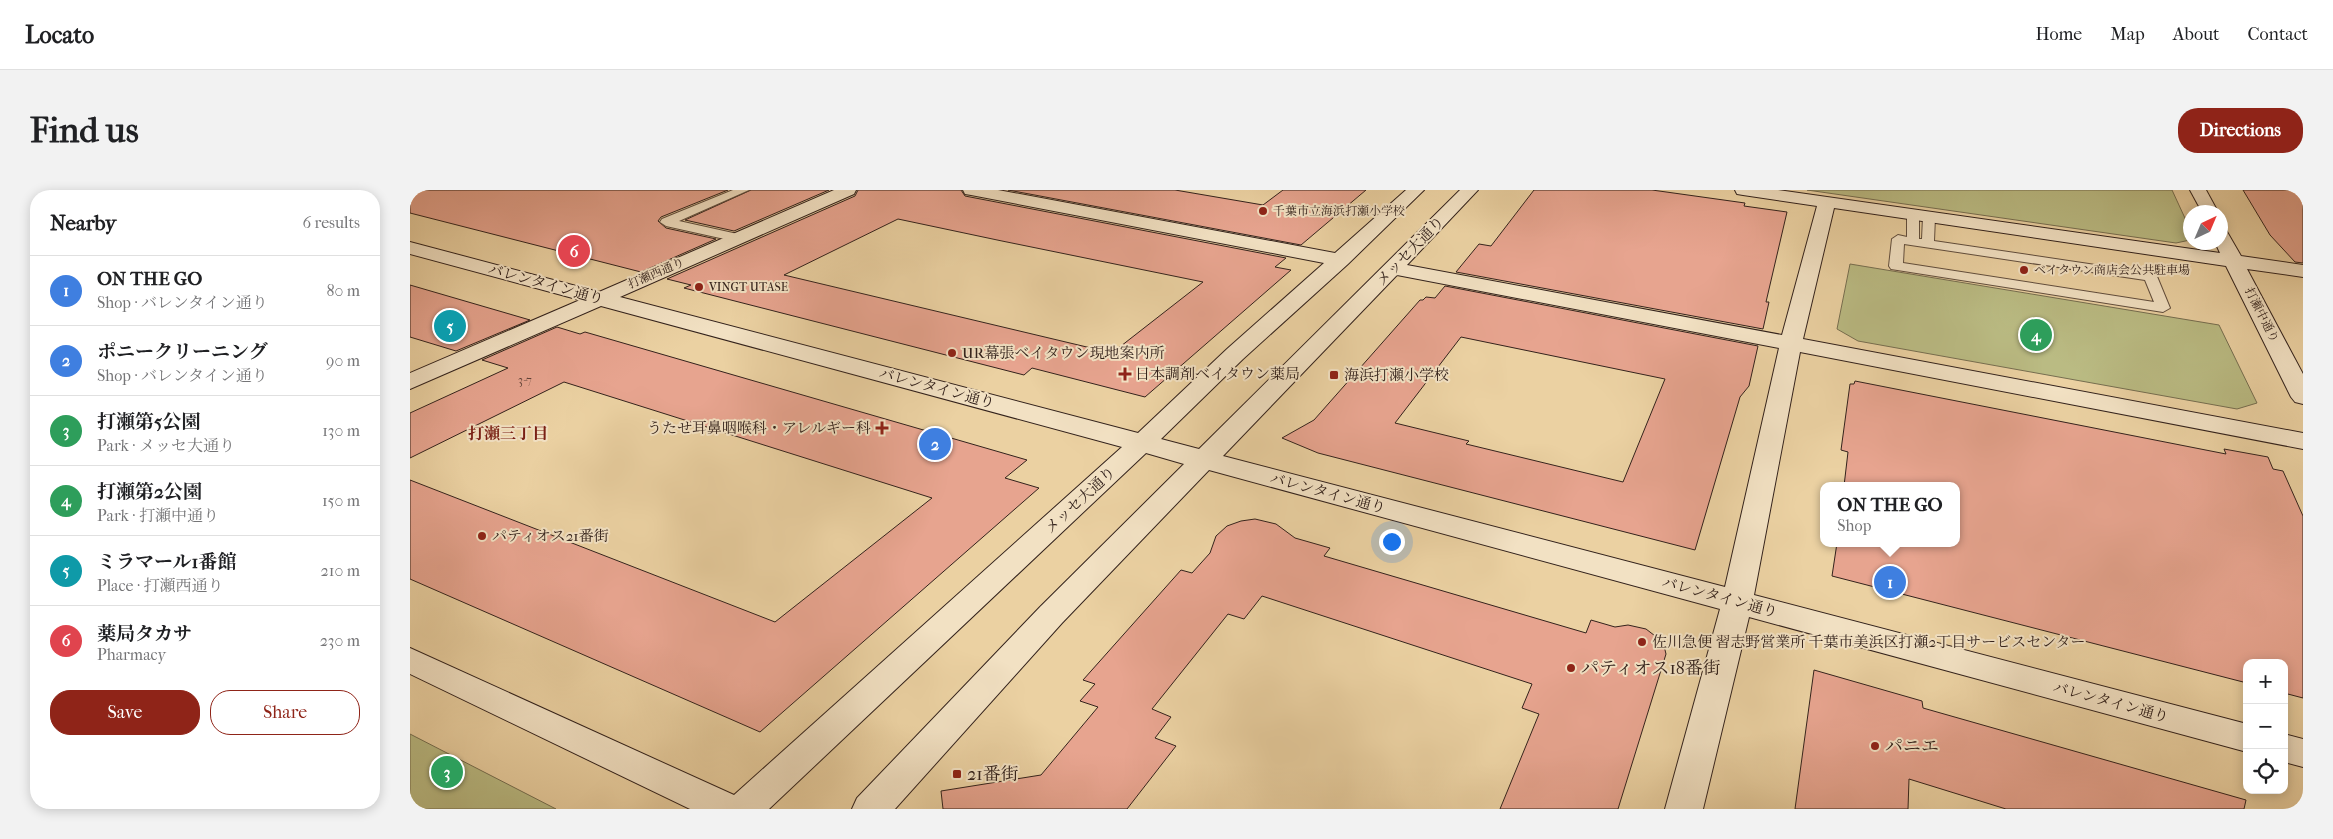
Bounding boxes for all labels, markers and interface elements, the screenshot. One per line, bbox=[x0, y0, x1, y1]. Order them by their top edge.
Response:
text: Locato bbox=[25, 21, 94, 49]
text: Home bbox=[2035, 24, 2082, 45]
text: Map bbox=[2110, 24, 2145, 45]
text: About bbox=[2173, 24, 2219, 45]
text: Contact bbox=[2247, 24, 2308, 45]
button: Directions bbox=[2178, 108, 2303, 153]
text: Find us bbox=[30, 110, 139, 151]
place label: 千葉市立海浜打瀬小学校 bbox=[1273, 204, 1405, 218]
marker: 千葉市立海浜打瀬小学校 bbox=[1257, 205, 1269, 217]
north arrow bbox=[2183, 205, 2228, 250]
text: Nearby bbox=[50, 211, 116, 235]
street label: メッセ大通り bbox=[1372, 212, 1448, 290]
text: 6 results bbox=[302, 213, 360, 232]
pin: 6 bbox=[558, 232, 590, 270]
street label: 打瀬西通り bbox=[626, 255, 686, 291]
street label: バレンタイン通り bbox=[486, 260, 606, 308]
place label: ベイタウン商店会公共駐車場 bbox=[2034, 263, 2190, 277]
marker: ベイタウン商店会公共駐車場 bbox=[2018, 264, 2030, 276]
text: ON THE GO bbox=[97, 268, 202, 290]
place label: VINGT UTASE bbox=[708, 280, 788, 294]
text: 1 bbox=[63, 281, 69, 300]
text: 80 m bbox=[326, 281, 360, 300]
marker: VINGT UTASE bbox=[693, 281, 705, 293]
street label: 打瀬中通り bbox=[2242, 285, 2282, 345]
text: Shop · バレンタイン通り bbox=[97, 293, 268, 312]
pin: 5 bbox=[434, 307, 466, 345]
pin: 4 bbox=[2020, 316, 2052, 354]
text: ポニークリーニング bbox=[97, 341, 268, 363]
place label: UR幕張ベイタウン現地案内所 bbox=[962, 344, 1165, 362]
marker: UR幕張ベイタウン現地案内所 bbox=[946, 347, 958, 359]
text: 2 bbox=[62, 351, 70, 370]
text: 90 m bbox=[326, 351, 360, 370]
street label: バレンタイン通り bbox=[877, 364, 997, 412]
place label: 日本調剤ベイタウン薬局 bbox=[1135, 365, 1300, 383]
text: Shop · バレンタイン通り bbox=[97, 366, 268, 385]
place label: 海浜打瀬小学校 bbox=[1344, 366, 1449, 384]
marker: 日本調剤ベイタウン薬局 bbox=[1119, 368, 1131, 380]
marker: 海浜打瀬小学校 bbox=[1328, 369, 1340, 381]
house number: 3-7 bbox=[518, 373, 532, 387]
text: 打瀬第5公園 bbox=[97, 411, 200, 433]
place label: うたせ耳鼻咽喉科・アレルギー科 bbox=[647, 419, 871, 437]
text: 3 bbox=[63, 421, 69, 440]
text: 130 m bbox=[322, 421, 360, 440]
marker: うたせ耳鼻咽喉科・アレルギー科 bbox=[875, 421, 889, 435]
district label: 打瀬三丁目 bbox=[468, 424, 548, 443]
pin: 2 bbox=[919, 425, 951, 463]
text: Park · メッセ大通り bbox=[97, 436, 235, 455]
street label: メッセ大通り bbox=[1041, 463, 1119, 537]
street label: バレンタイン通り bbox=[1268, 469, 1388, 517]
text: 打瀬第2公園 bbox=[97, 481, 202, 503]
popup bbox=[1820, 482, 1960, 547]
text: 4 bbox=[61, 491, 71, 510]
text: 150 m bbox=[322, 491, 360, 510]
text: ON THE GO bbox=[1837, 494, 1943, 516]
text: Park · 打瀬中通り bbox=[97, 506, 219, 525]
text: Shop bbox=[1837, 516, 1871, 535]
place label: パティオス21番街 bbox=[492, 527, 609, 545]
your location bbox=[1379, 529, 1405, 555]
marker: パティオス21番街 bbox=[476, 530, 488, 542]
text: ミラマール1番館 bbox=[97, 551, 236, 573]
text: 5 bbox=[63, 561, 69, 580]
text: 210 m bbox=[321, 561, 360, 580]
pin: 1 bbox=[1874, 563, 1906, 601]
street label: バレンタイン通り bbox=[1660, 573, 1780, 621]
text: Place · 打瀬西通り bbox=[97, 576, 224, 595]
text: 薬局タカサ bbox=[97, 623, 192, 645]
text: 6 bbox=[62, 631, 70, 650]
text: 230 m bbox=[320, 631, 360, 650]
place label: 佐川急便 習志野営業所 千葉市美浜区打瀬2丁目サービスセンター bbox=[1652, 633, 2086, 651]
marker: 佐川急便 習志野営業所 千葉市美浜区打瀬2丁目サービスセンター bbox=[1636, 636, 1648, 648]
text: Pharmacy bbox=[97, 645, 166, 664]
place label: パティオス18番街 bbox=[1581, 658, 1721, 679]
map controls bbox=[2243, 659, 2288, 794]
button: + bbox=[2243, 659, 2288, 704]
marker: パティオス18番街 bbox=[1565, 662, 1577, 674]
street label: バレンタイン通り bbox=[2051, 678, 2171, 726]
button: Save bbox=[50, 690, 200, 735]
button: Share bbox=[210, 690, 360, 735]
button: − bbox=[2243, 704, 2288, 749]
place label: パニエ bbox=[1885, 736, 1939, 757]
marker: パニエ bbox=[1869, 740, 1881, 752]
button: locate bbox=[2243, 749, 2288, 794]
pin: 3 bbox=[431, 753, 463, 791]
place label: 21番街 bbox=[967, 764, 1019, 785]
marker: 21番街 bbox=[951, 768, 963, 780]

